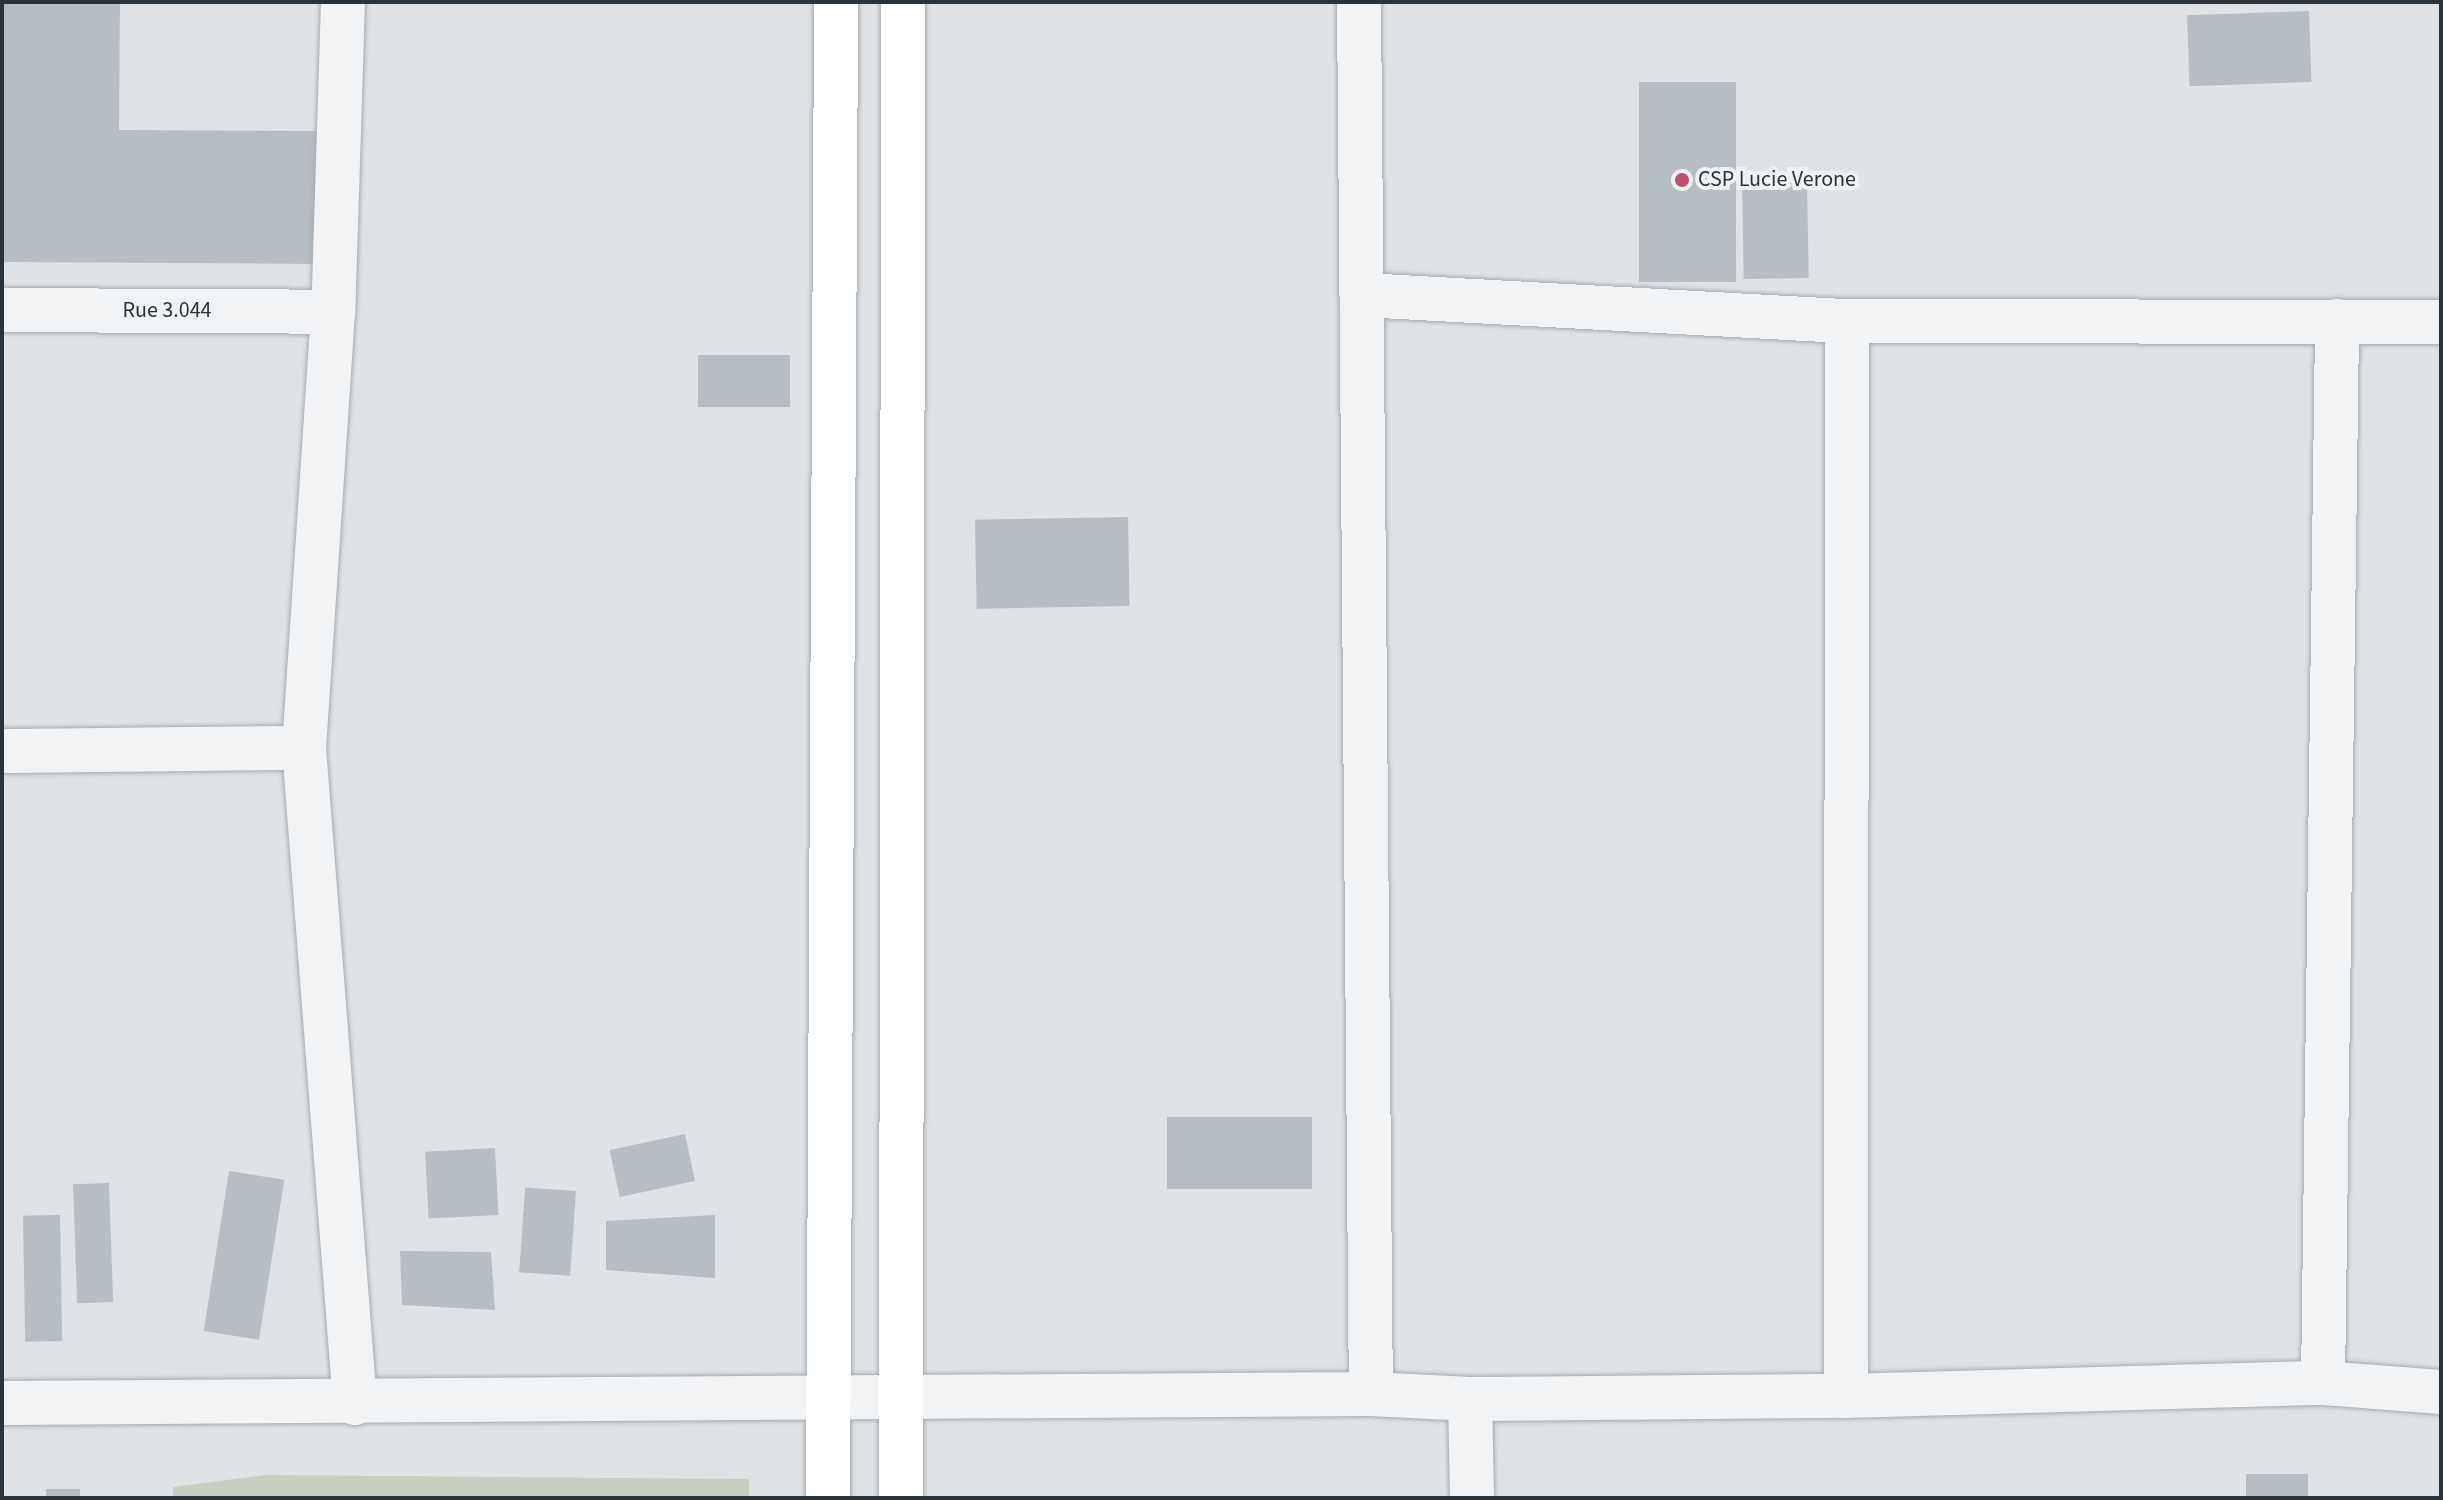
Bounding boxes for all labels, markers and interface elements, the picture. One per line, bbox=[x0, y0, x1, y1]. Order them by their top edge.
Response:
place label: CSP Lucie Verone bbox=[1698, 167, 1856, 193]
marker: CSP Lucie Verone bbox=[1673, 171, 1691, 189]
street label: Rue 3.044 bbox=[122, 298, 212, 324]

